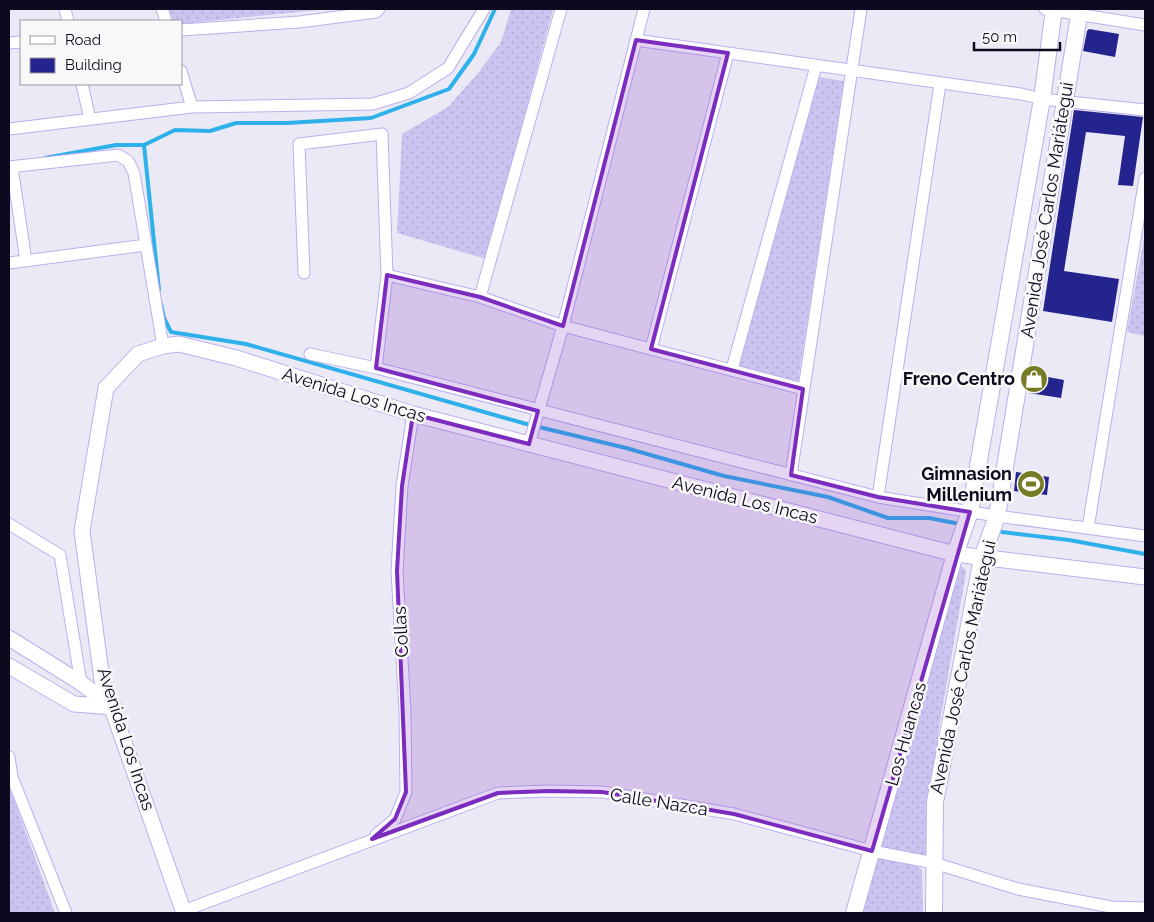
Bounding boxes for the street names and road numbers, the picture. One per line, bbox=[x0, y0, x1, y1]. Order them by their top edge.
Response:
street label: Avenida José Carlos Mariátegui bbox=[1016, 80, 1077, 339]
street label: Avenida Los Incas bbox=[280, 363, 429, 426]
street label: Avenida Los Incas bbox=[670, 471, 820, 528]
street label: Avenida José Carlos Mariátegui bbox=[925, 538, 1000, 796]
street label: Collas bbox=[389, 606, 412, 658]
street label: Avenida Los Incas bbox=[93, 665, 160, 813]
street label: Los Huancas bbox=[881, 679, 930, 788]
street label: Calle Nazca bbox=[609, 783, 710, 820]

